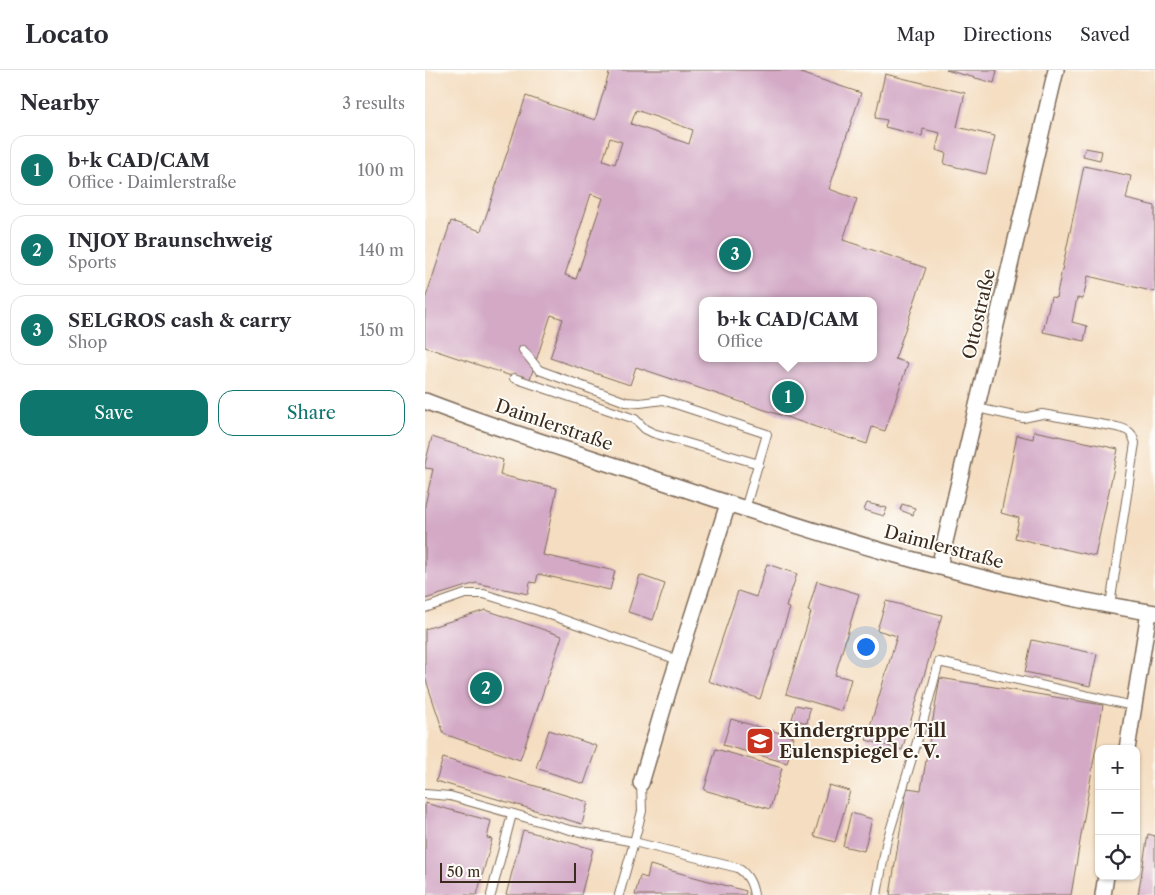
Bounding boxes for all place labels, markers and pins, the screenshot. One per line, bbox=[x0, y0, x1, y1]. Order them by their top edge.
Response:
pin: 3 bbox=[719, 235, 751, 273]
pin: 1 bbox=[772, 378, 804, 416]
pin: 2 bbox=[470, 669, 502, 707]
place label: Kindergruppe Till Eulenspiegel e. V. bbox=[779, 720, 946, 763]
school or university icon: Kindergruppe Till Eulenspiegel e. V. bbox=[745, 726, 775, 756]

